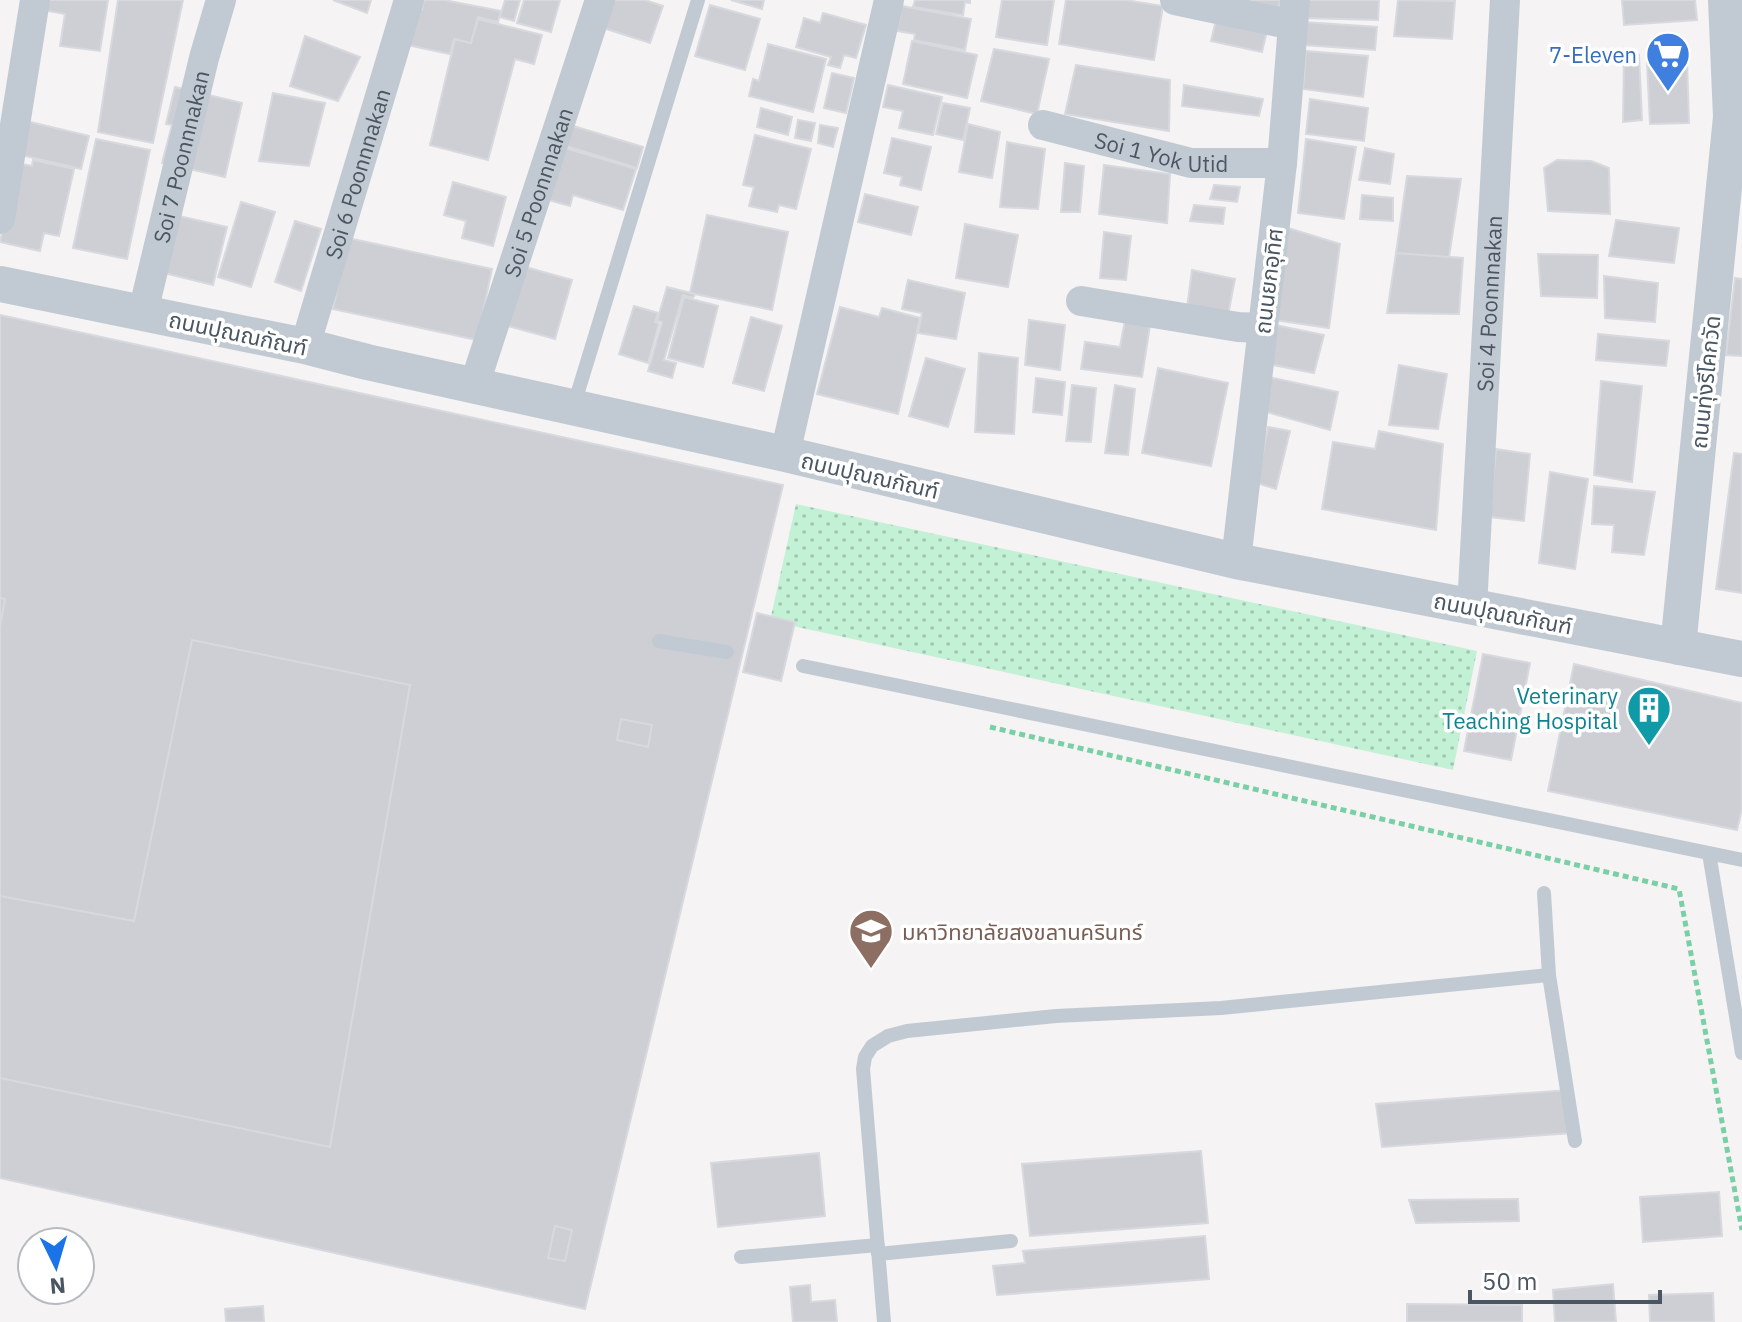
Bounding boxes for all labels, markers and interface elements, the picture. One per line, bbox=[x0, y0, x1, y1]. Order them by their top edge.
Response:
supermarket icon: 7-Eleven bbox=[1644, 30, 1692, 93]
place label: 7-Eleven bbox=[1549, 40, 1637, 69]
street label: Soi 7 Poonnnakan bbox=[146, 67, 215, 246]
street label: Soi 6 Poonnnakan bbox=[317, 85, 396, 262]
street label: Soi 5 Poonnnakan bbox=[496, 104, 579, 281]
street label: Soi 1 Yok Utid bbox=[1092, 124, 1228, 178]
street label: Soi 4 Poonnnakan bbox=[1469, 214, 1508, 393]
street label: ถนนยกอุทิศ bbox=[1247, 226, 1289, 336]
street label: ถนนปุณณกัณฑ์ bbox=[166, 304, 310, 362]
street label: ถนนทุ่งรีโคกวัด bbox=[1684, 314, 1726, 450]
street label: ถนนปุณณกัณฑ์ bbox=[798, 445, 942, 505]
street label: ถนนปุณณกัณฑ์ bbox=[1431, 585, 1575, 641]
place label: Veterinary Teaching Hospital bbox=[1442, 681, 1618, 735]
building icon: Veterinary Teaching Hospital bbox=[1625, 684, 1673, 747]
school or university icon: มหาวิทยาลัยสงขลานครินทร์ bbox=[847, 907, 895, 970]
place label: มหาวิทยาลัยสงขลานครินทร์ bbox=[902, 917, 1144, 946]
north arrow bbox=[16, 1226, 96, 1306]
scale bar bbox=[1470, 1254, 1660, 1304]
text: 50 m bbox=[1482, 1265, 1537, 1297]
text: N bbox=[49, 1271, 67, 1302]

